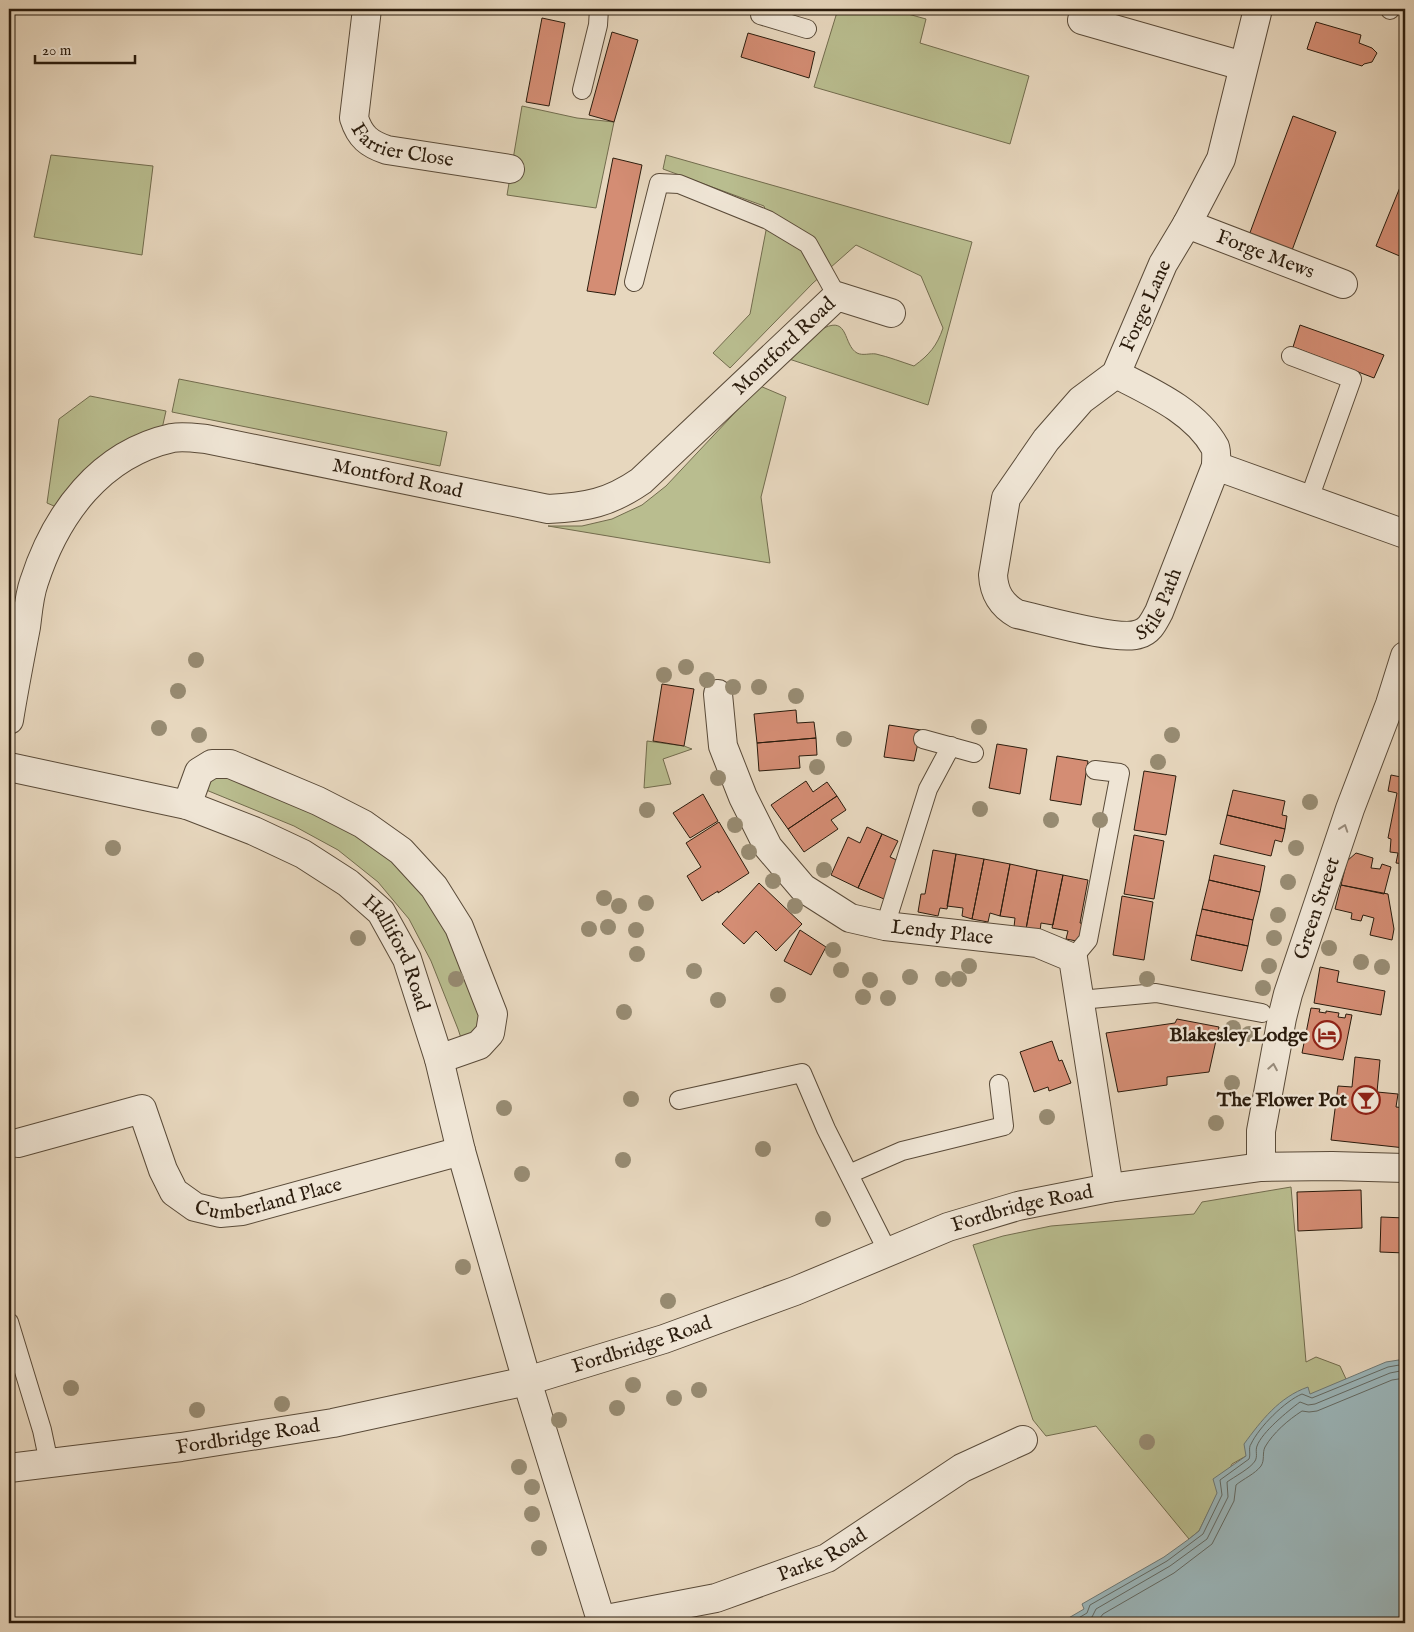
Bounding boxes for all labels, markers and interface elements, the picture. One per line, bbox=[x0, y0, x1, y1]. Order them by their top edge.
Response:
scale bar bbox=[35, 32, 135, 64]
text: 20 m bbox=[42, 41, 72, 60]
street label: Farrier Close bbox=[345, 118, 455, 173]
street label: Forge Mews bbox=[1213, 224, 1318, 284]
street label: Forge Lane bbox=[1115, 256, 1177, 356]
street label: Montford Road bbox=[727, 291, 841, 400]
street label: Montford Road bbox=[330, 453, 465, 504]
street label: Stile Path bbox=[1132, 564, 1187, 647]
one-way arrow bbox=[1338, 824, 1348, 833]
street label: Green Street bbox=[1288, 854, 1345, 963]
street label: Halliford Road bbox=[357, 889, 435, 1014]
street label: Lendy Place bbox=[890, 914, 994, 951]
hotel icon: Blakesley Lodge bbox=[1312, 1020, 1342, 1050]
place label: Blakesley Lodge bbox=[1169, 1023, 1309, 1048]
one-way arrow bbox=[1267, 1063, 1277, 1072]
bar icon: The Flower Pot bbox=[1351, 1085, 1381, 1115]
place label: The Flower Pot bbox=[1216, 1088, 1347, 1113]
street label: Cumberland Place bbox=[192, 1172, 345, 1226]
street label: Fordbridge Road bbox=[948, 1179, 1095, 1238]
street label: Fordbridge Road bbox=[569, 1310, 715, 1379]
street label: Fordbridge Road bbox=[174, 1413, 322, 1460]
street label: Parke Road bbox=[774, 1522, 872, 1587]

